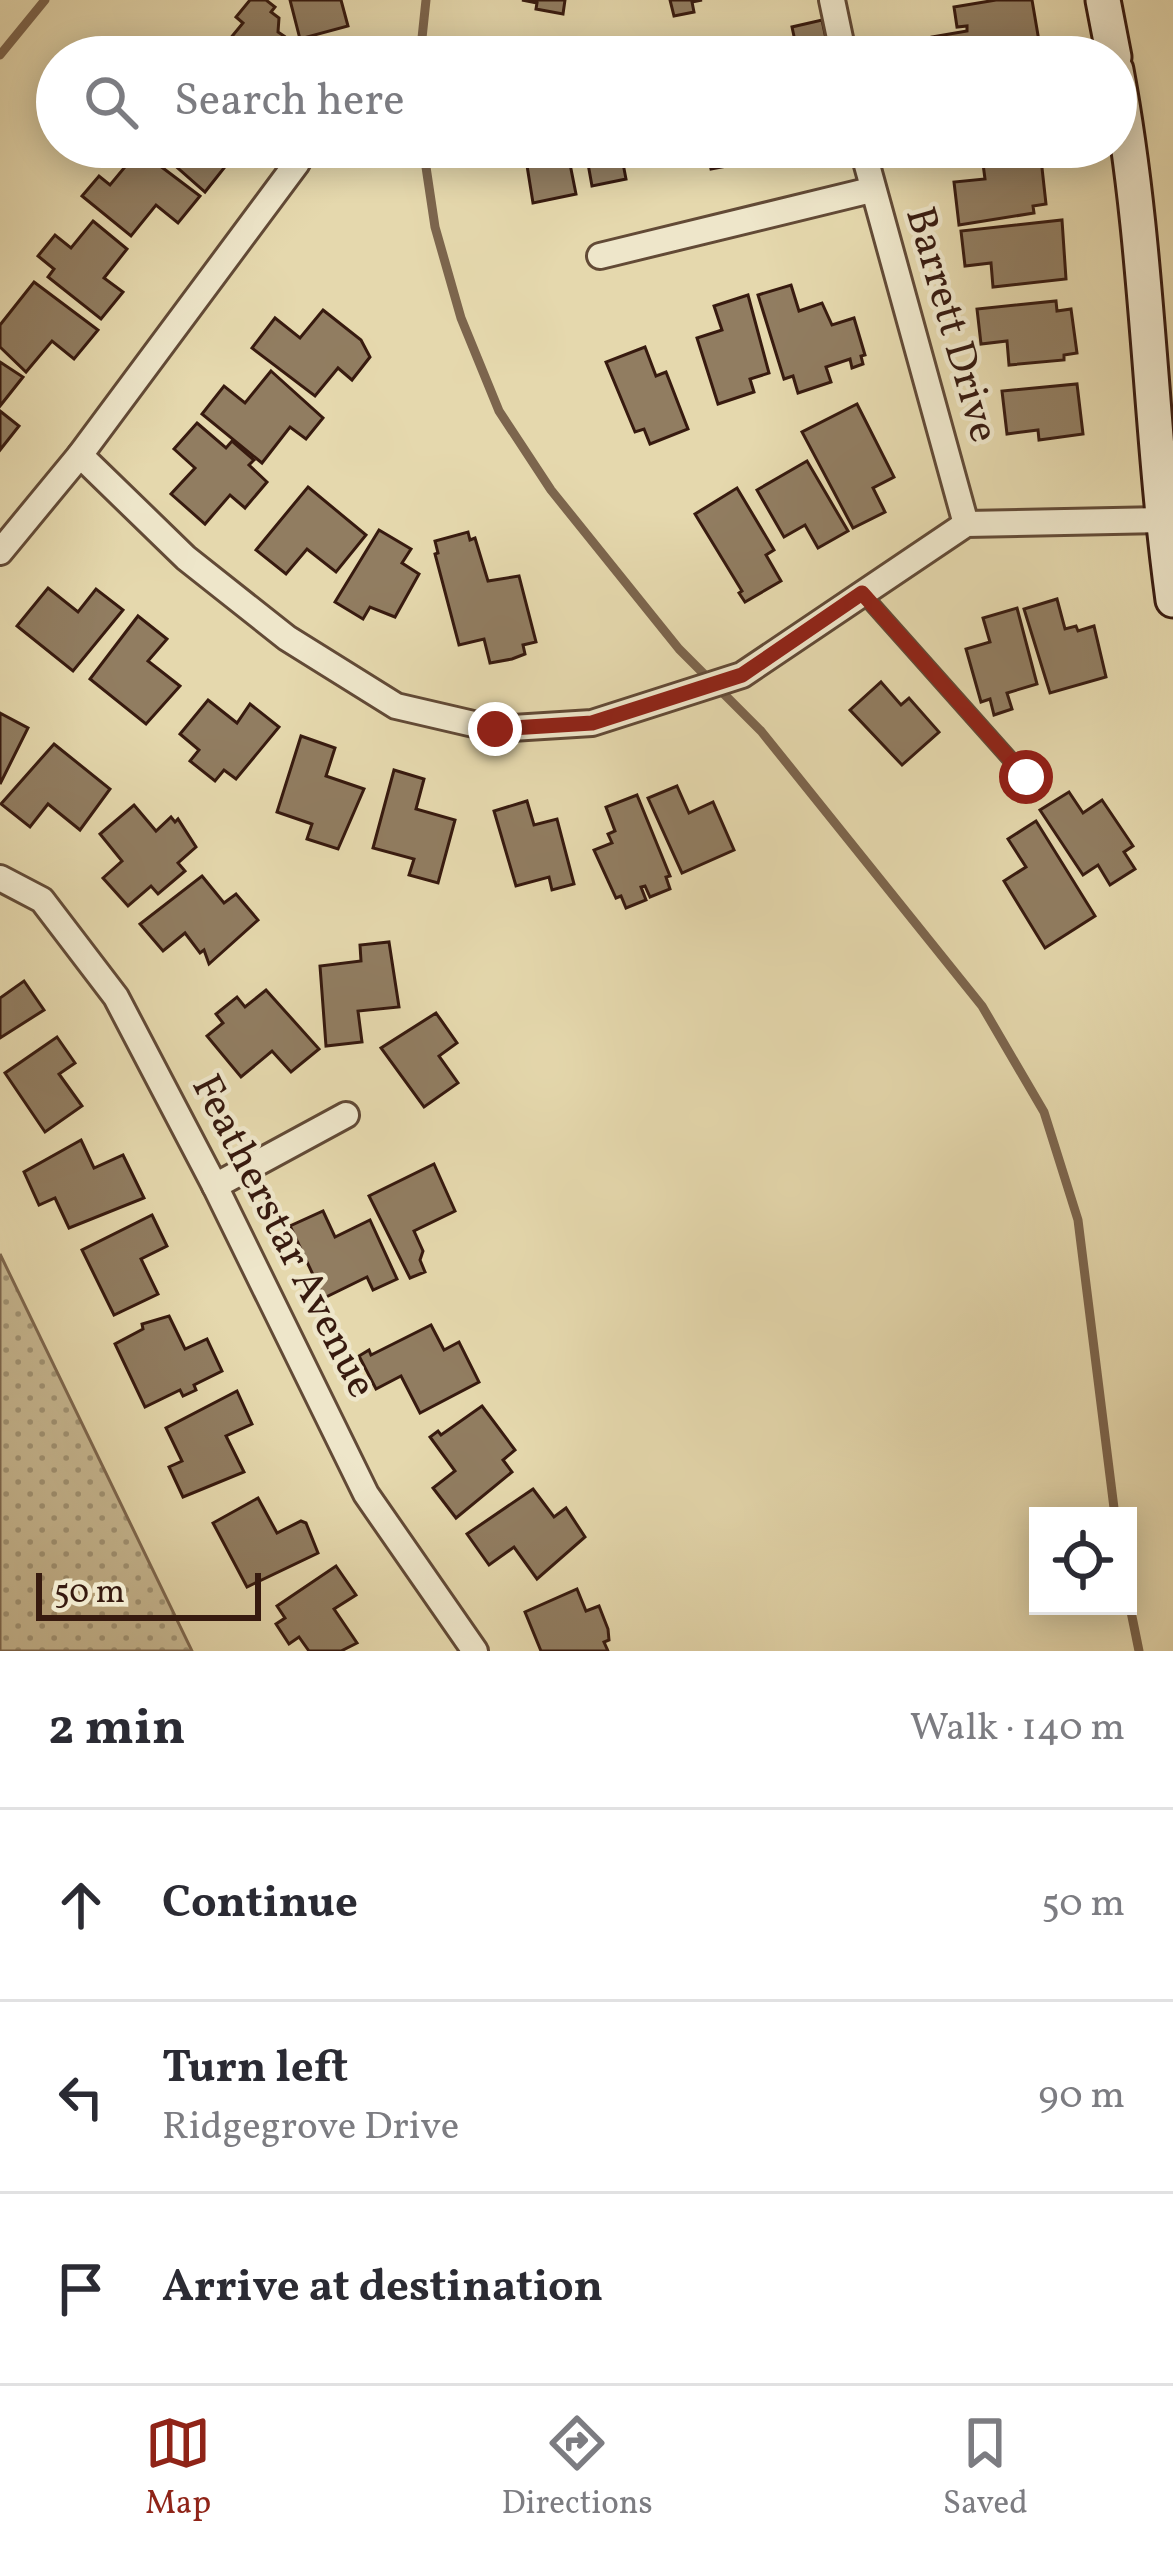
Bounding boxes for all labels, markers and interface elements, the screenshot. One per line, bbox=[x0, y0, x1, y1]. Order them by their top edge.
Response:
search box bbox=[36, 36, 1137, 168]
icon: search bbox=[78, 69, 144, 135]
text: Search here bbox=[174, 71, 405, 134]
street label: Barrett Drive bbox=[888, 200, 1012, 450]
route end bbox=[468, 702, 522, 756]
route start bbox=[999, 750, 1053, 804]
street label: Featherstar Avenue bbox=[175, 1065, 389, 1409]
map controls bbox=[1029, 1507, 1137, 1615]
button: locate bbox=[1029, 1507, 1137, 1615]
scale bar bbox=[36, 1567, 261, 1620]
text: 50 m bbox=[54, 1571, 125, 1617]
text: 2 min bbox=[48, 1694, 186, 1765]
text: Walk · 140 m bbox=[910, 1702, 1125, 1756]
icon: ahead bbox=[48, 1872, 114, 1938]
text: Continue bbox=[162, 1873, 358, 1936]
text: 50 m bbox=[1041, 1878, 1125, 1932]
text: Turn left bbox=[162, 2038, 348, 2101]
icon: left bbox=[48, 2064, 114, 2130]
text: 90 m bbox=[1038, 2070, 1125, 2124]
text: Ridgegrove Drive bbox=[162, 2101, 459, 2155]
icon: arrive bbox=[48, 2256, 114, 2322]
text: Arrive at destination bbox=[162, 2257, 603, 2320]
tab: Map bbox=[145, 2410, 211, 2528]
tab: Directions bbox=[501, 2410, 653, 2528]
tab: Saved bbox=[943, 2410, 1028, 2528]

